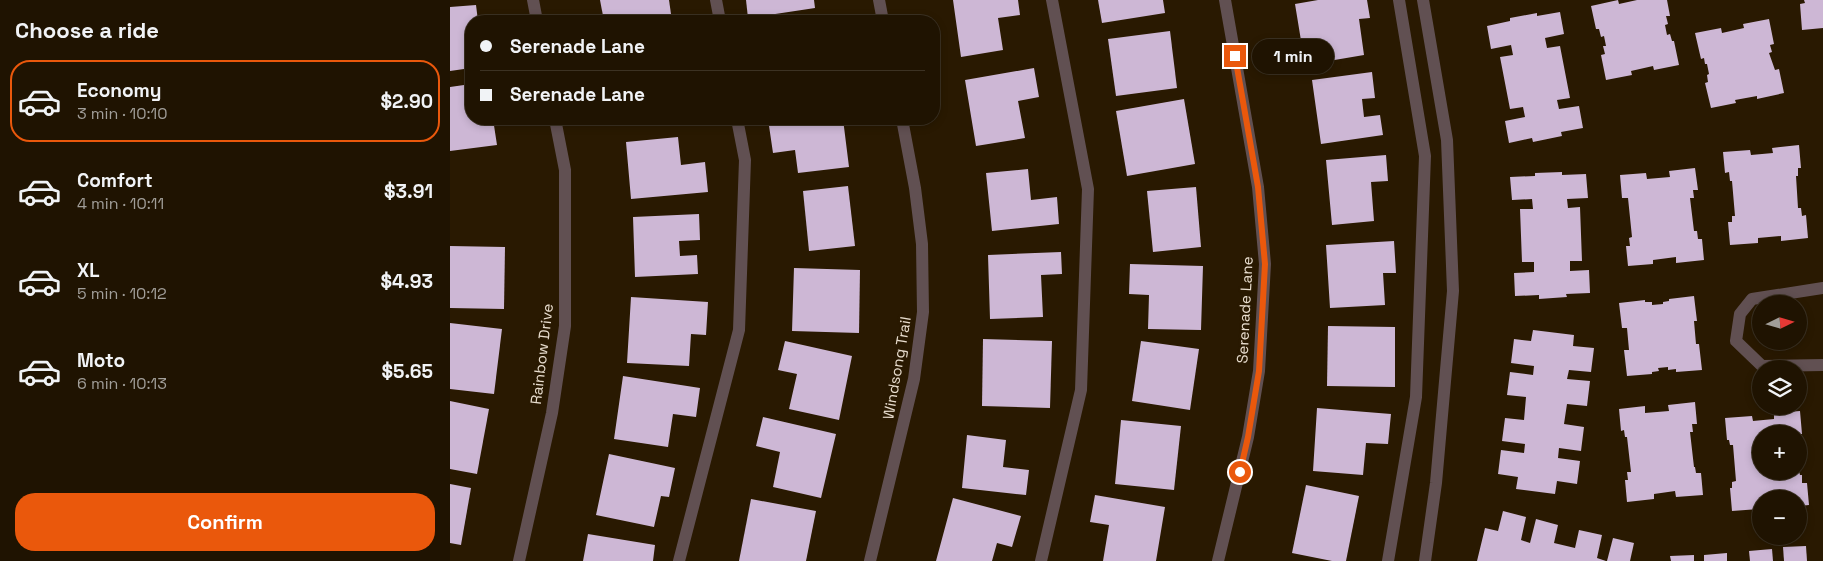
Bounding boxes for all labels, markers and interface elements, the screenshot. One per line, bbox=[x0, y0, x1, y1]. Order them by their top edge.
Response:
text: Choose a ride bbox=[15, 16, 159, 44]
text: Serenade Lane bbox=[510, 34, 645, 59]
callout: 1 min bbox=[1252, 38, 1335, 74]
route end bbox=[1224, 45, 1246, 67]
text: 1 min bbox=[1273, 46, 1313, 67]
text: Economy bbox=[77, 78, 161, 103]
icon: car bbox=[17, 79, 62, 124]
text: Serenade Lane bbox=[510, 82, 645, 107]
text: $2.90 bbox=[381, 89, 433, 114]
text: 3 min · 10:10 bbox=[77, 103, 167, 124]
text: Comfort bbox=[77, 168, 153, 193]
icon: car bbox=[17, 169, 62, 214]
text: $3.91 bbox=[384, 179, 433, 204]
text: 4 min · 10:11 bbox=[77, 193, 164, 214]
street label: Serenade Lane bbox=[1232, 256, 1257, 364]
text: XL bbox=[77, 258, 100, 283]
icon: car bbox=[17, 259, 62, 304]
text: $4.93 bbox=[380, 269, 433, 294]
text: 5 min · 10:12 bbox=[77, 283, 167, 304]
north arrow bbox=[1752, 295, 1808, 350]
map controls bbox=[1752, 295, 1807, 545]
street label: Rainbow Drive bbox=[526, 302, 557, 405]
street label: Windsong Trail bbox=[878, 315, 915, 421]
text: Moto bbox=[77, 348, 125, 373]
icon: car bbox=[17, 349, 62, 394]
text: $5.65 bbox=[381, 359, 433, 384]
button: layers bbox=[1752, 360, 1807, 415]
text: 6 min · 10:13 bbox=[77, 373, 167, 394]
button: + bbox=[1752, 425, 1807, 480]
route start bbox=[1229, 461, 1251, 483]
button: − bbox=[1752, 490, 1807, 545]
button: Confirm bbox=[15, 493, 435, 551]

